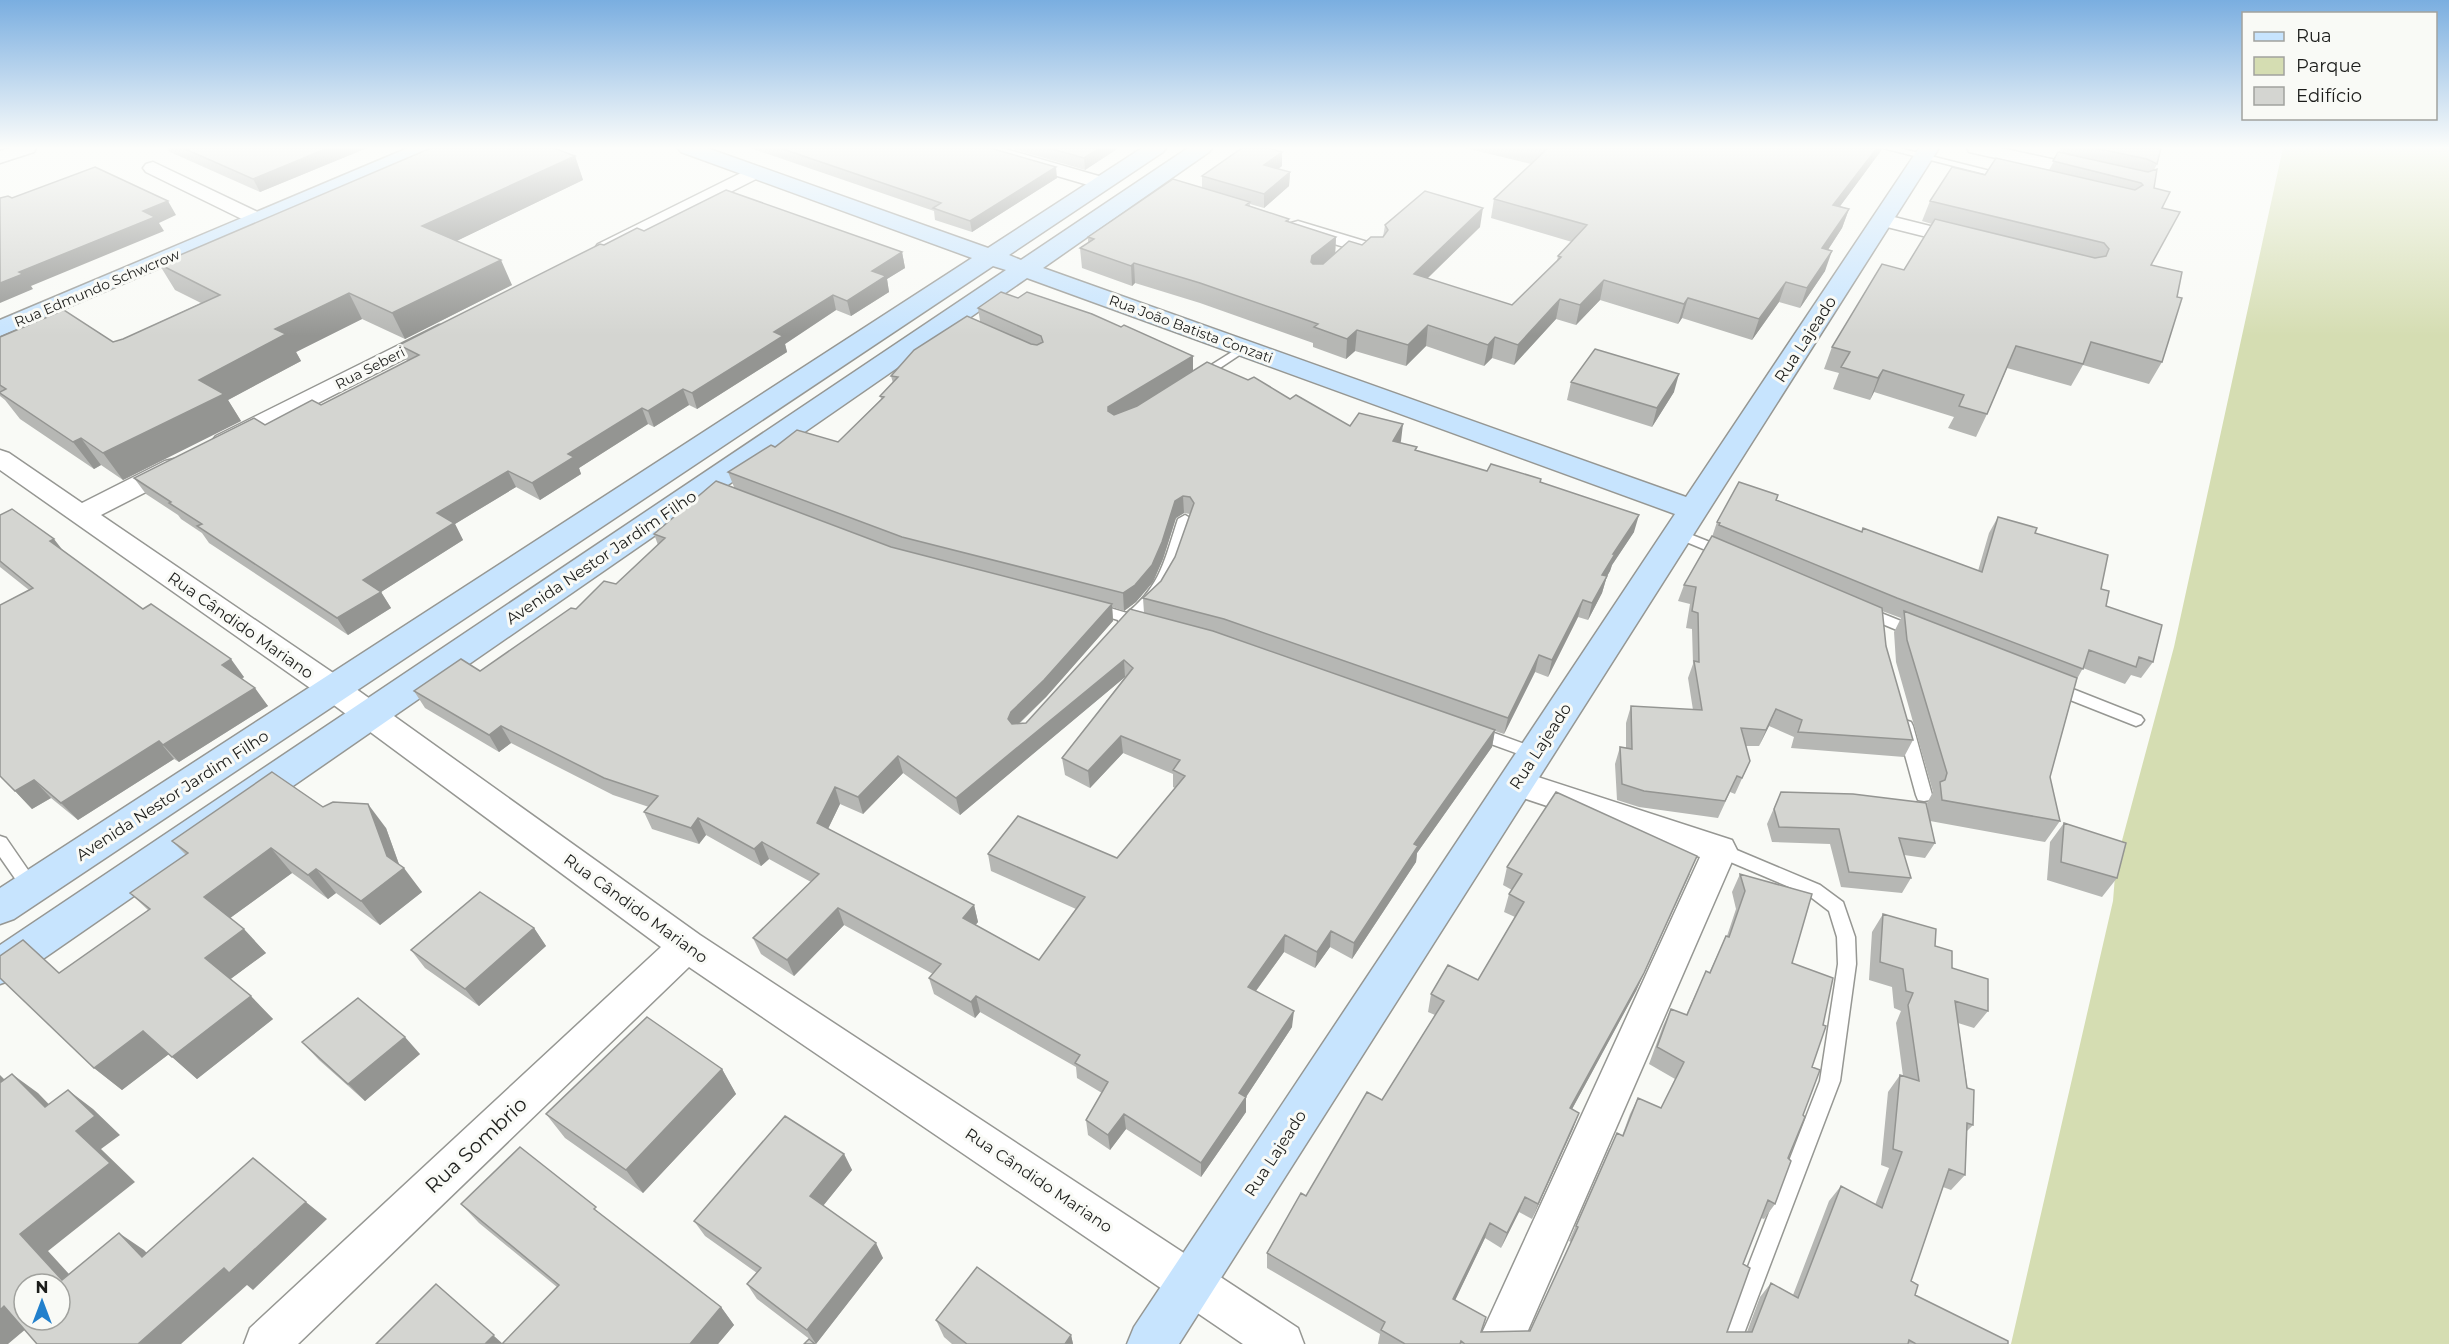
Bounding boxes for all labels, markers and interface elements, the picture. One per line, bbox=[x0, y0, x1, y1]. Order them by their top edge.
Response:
legend bbox=[2242, 12, 2437, 120]
text: Rua bbox=[2296, 25, 2332, 47]
text: Parque bbox=[2296, 55, 2362, 77]
text: Edifício bbox=[2296, 85, 2362, 107]
street label: Rua Edmundo Schwcrow bbox=[12, 245, 183, 331]
street label: Rua João Batista Conzati bbox=[1107, 291, 1275, 367]
street label: Rua Lajeado bbox=[1771, 293, 1840, 386]
street label: Rua Seberi bbox=[332, 343, 408, 393]
street label: Avenida Nestor Jardim Filho bbox=[502, 486, 700, 628]
street label: Rua Cândido Mariano bbox=[164, 568, 317, 683]
street label: Rua Lajeado bbox=[1506, 700, 1575, 793]
street label: Avenida Nestor Jardim Filho bbox=[72, 726, 272, 865]
street label: Rua Cândido Mariano bbox=[560, 850, 711, 967]
street label: Rua Sombrio bbox=[420, 1092, 532, 1198]
street label: Rua Lajeado bbox=[1241, 1107, 1310, 1200]
street label: Rua Cândido Mariano bbox=[962, 1124, 1116, 1237]
north arrow bbox=[12, 1272, 72, 1332]
text: N bbox=[36, 1278, 48, 1297]

